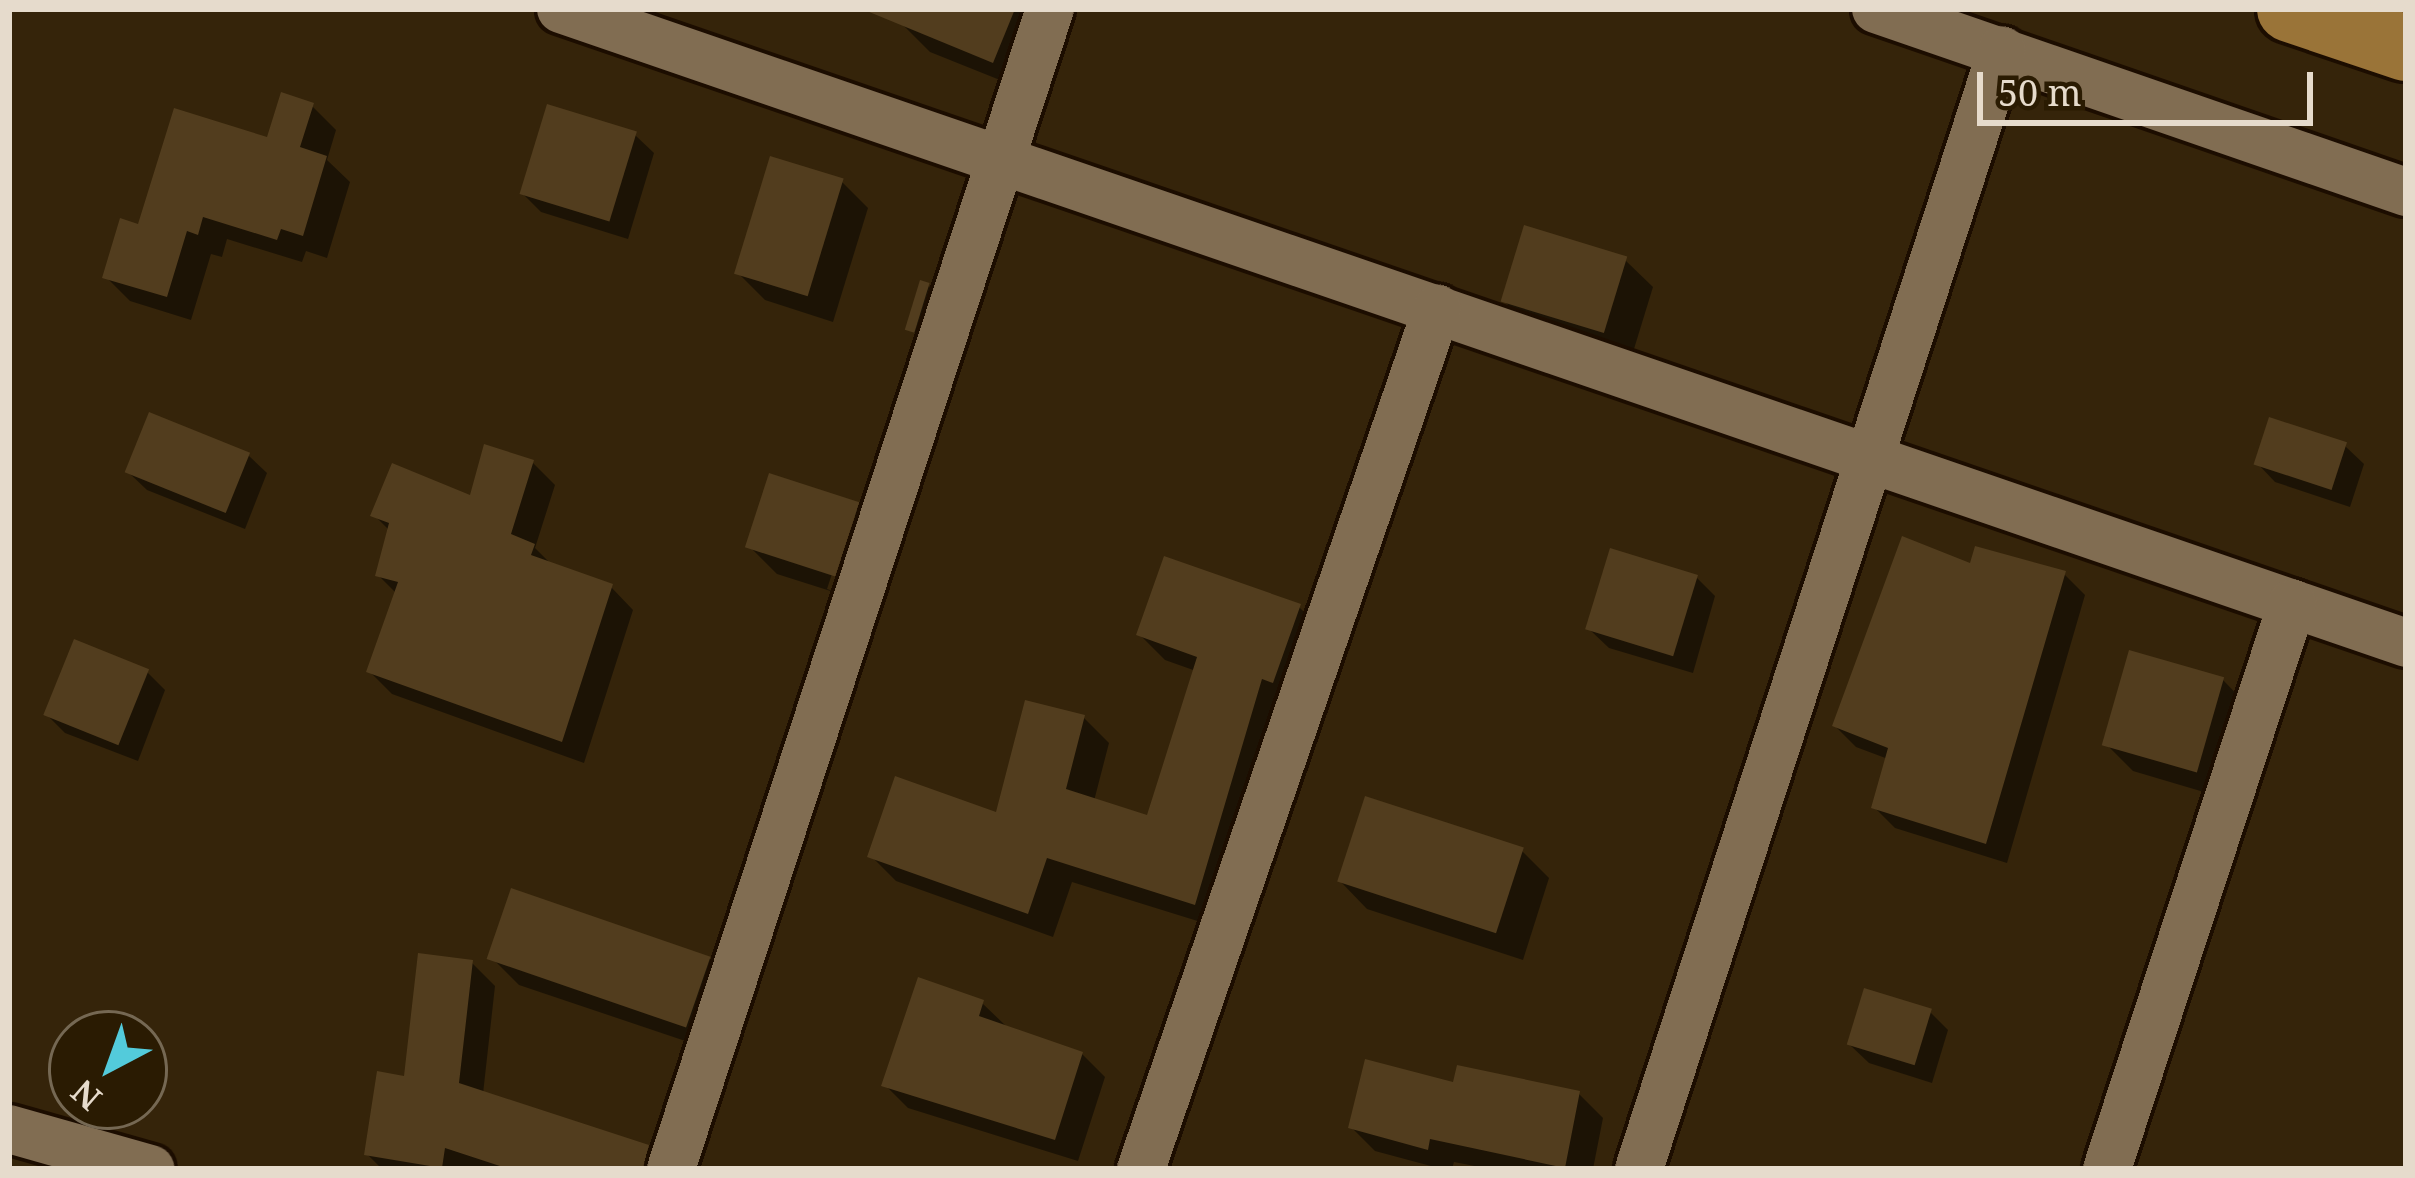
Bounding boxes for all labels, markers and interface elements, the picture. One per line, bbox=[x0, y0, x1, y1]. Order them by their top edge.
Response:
scale bar bbox=[1983, 48, 2319, 122]
text: 50 m bbox=[1998, 68, 2082, 117]
north arrow bbox=[48, 1010, 168, 1130]
text: N bbox=[61, 1070, 111, 1121]

